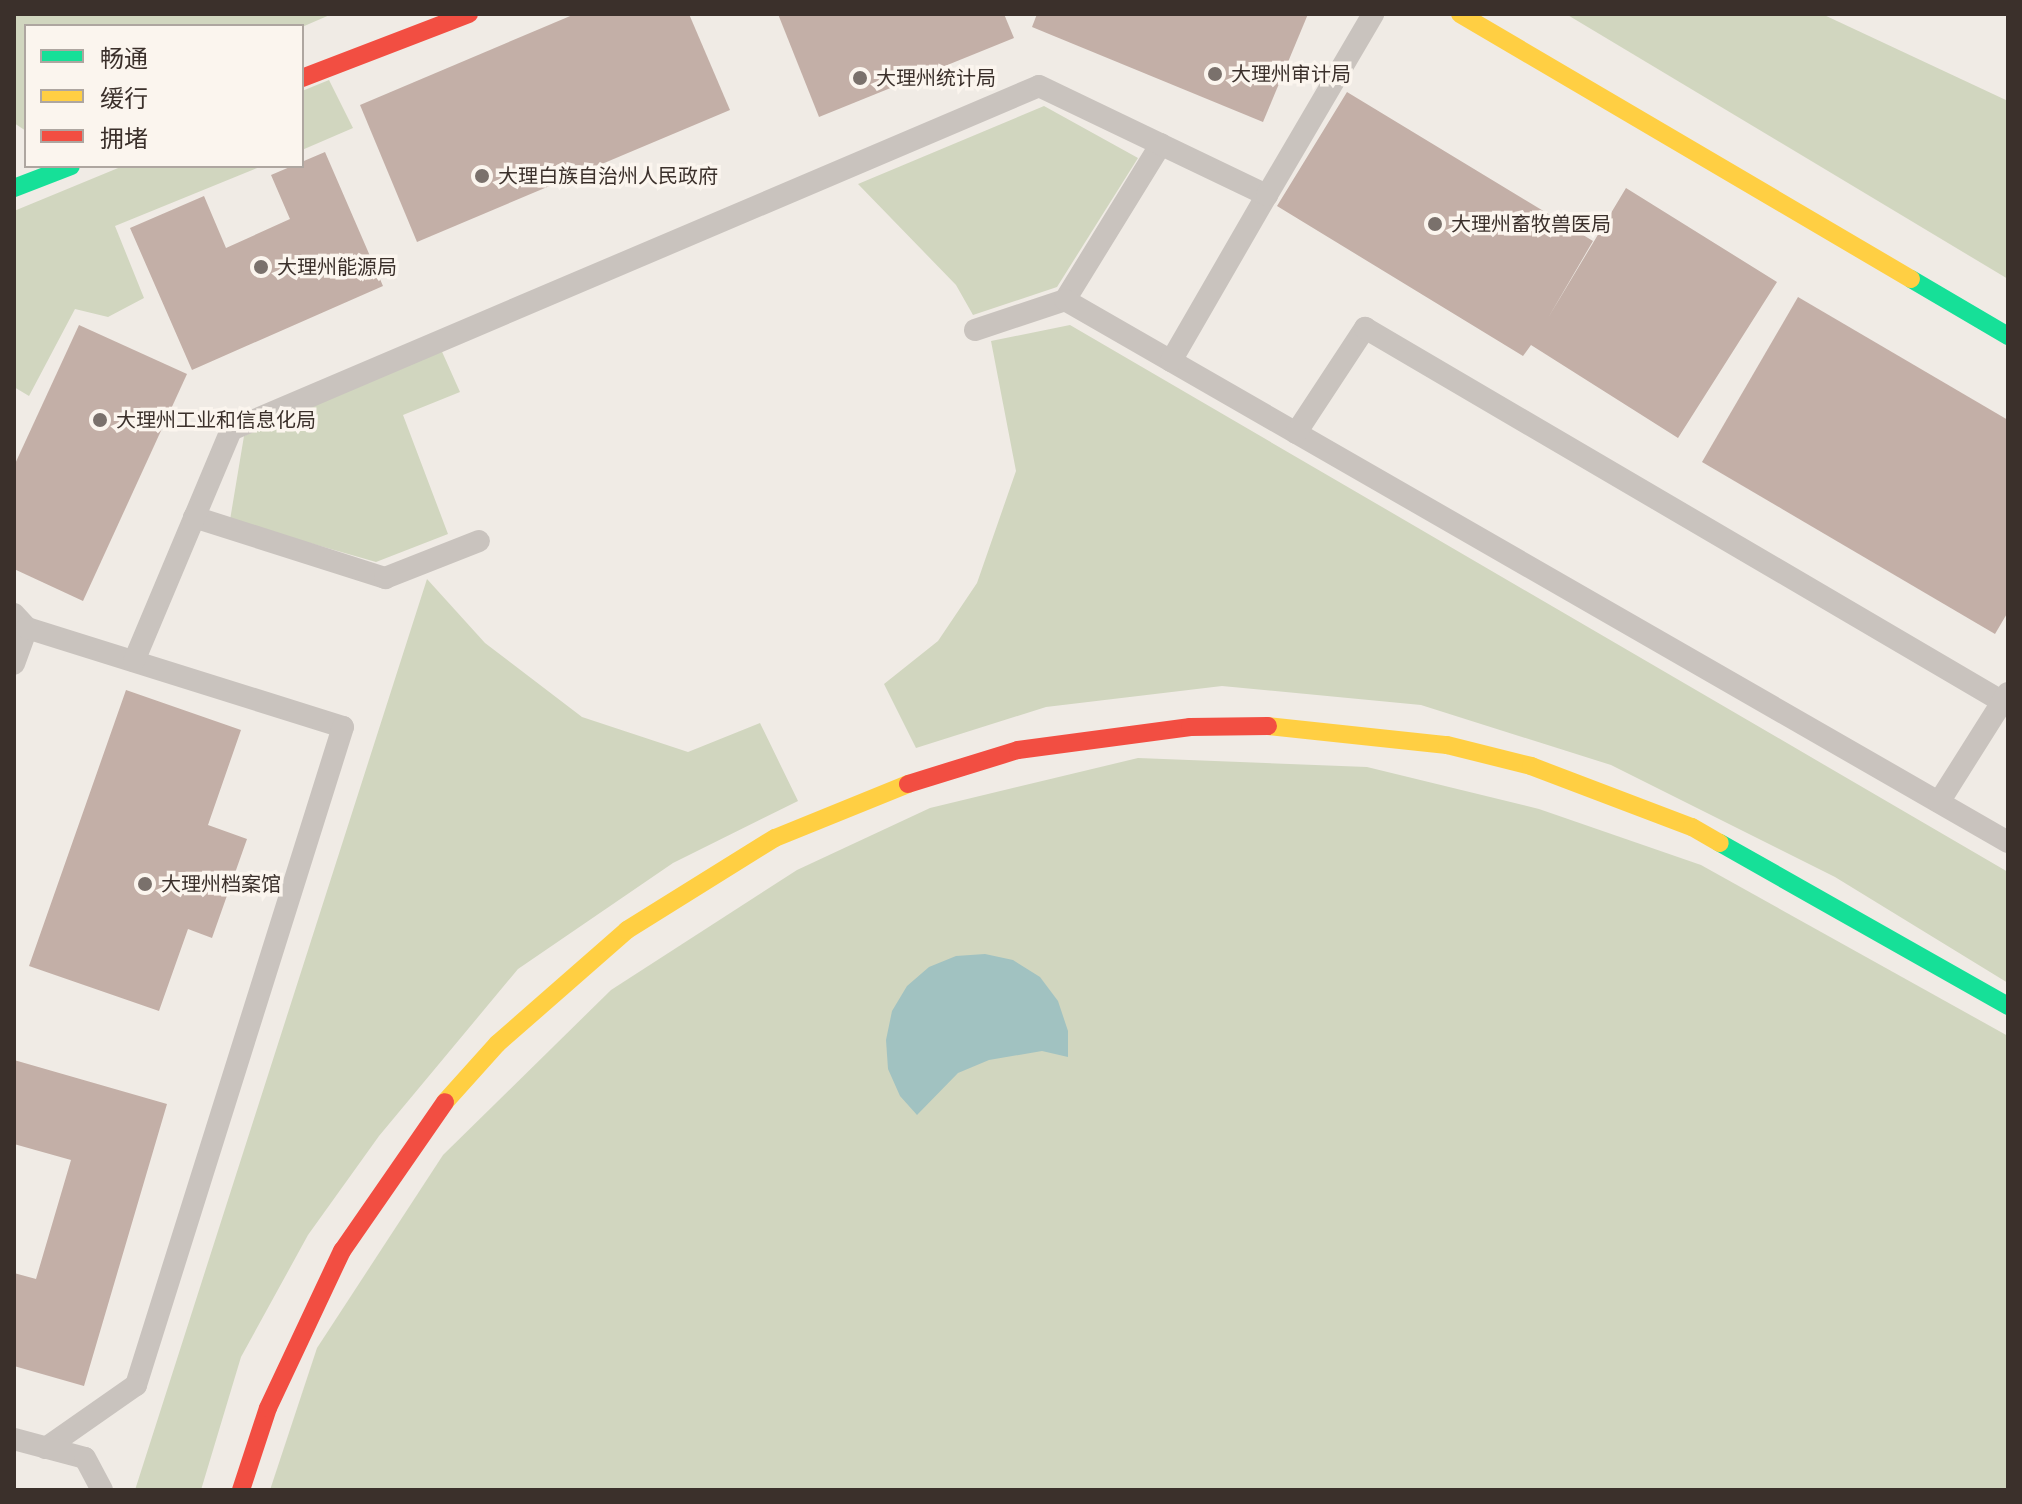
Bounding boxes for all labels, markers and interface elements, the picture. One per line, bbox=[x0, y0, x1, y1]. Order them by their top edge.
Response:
legend bbox=[24, 24, 304, 168]
text: 畅通 bbox=[100, 44, 148, 72]
place label: 大理州审计局 bbox=[1231, 62, 1351, 86]
marker: 大理州审计局 bbox=[1206, 65, 1224, 83]
place label: 大理州统计局 bbox=[876, 66, 996, 90]
marker: 大理州统计局 bbox=[851, 69, 869, 87]
text: 缓行 bbox=[100, 84, 148, 112]
text: 拥堵 bbox=[100, 124, 148, 152]
place label: 大理白族自治州人民政府 bbox=[498, 164, 718, 188]
marker: 大理白族自治州人民政府 bbox=[473, 167, 491, 185]
place label: 大理州畜牧兽医局 bbox=[1451, 212, 1611, 236]
marker: 大理州畜牧兽医局 bbox=[1426, 215, 1444, 233]
place label: 大理州能源局 bbox=[277, 255, 397, 279]
marker: 大理州能源局 bbox=[252, 258, 270, 276]
place label: 大理州工业和信息化局 bbox=[116, 408, 316, 432]
marker: 大理州工业和信息化局 bbox=[91, 411, 109, 429]
place label: 大理州档案馆 bbox=[161, 872, 281, 896]
marker: 大理州档案馆 bbox=[136, 875, 154, 893]

